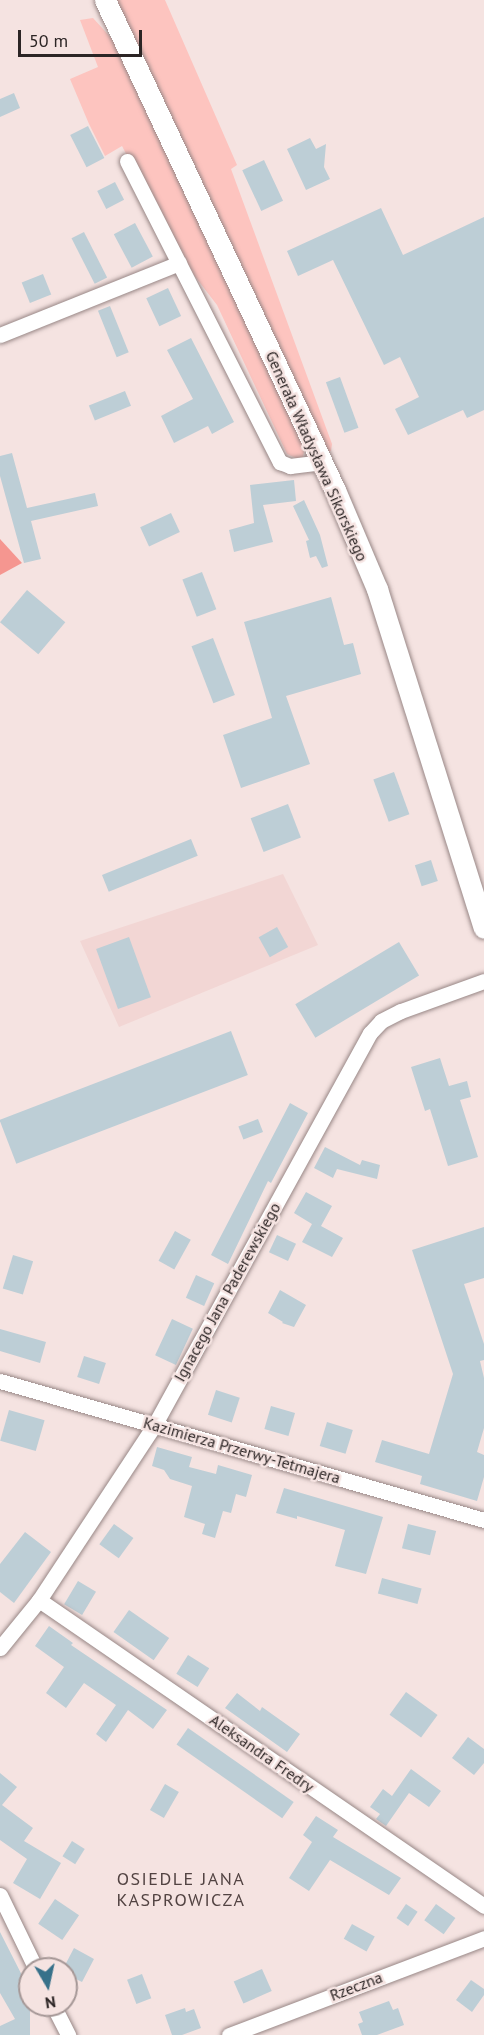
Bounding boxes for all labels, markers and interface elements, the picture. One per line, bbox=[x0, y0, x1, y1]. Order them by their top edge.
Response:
scale bar bbox=[21, 18, 146, 56]
text: 50 m bbox=[29, 29, 68, 52]
street label: Generała Władysława Sikorskiego bbox=[262, 348, 372, 564]
street label: Ignacego Jana Paderewskiego bbox=[170, 1199, 284, 1385]
street label: Kazimierza Przerwy-Tetmajera bbox=[141, 1413, 343, 1487]
street label: Aleksandra Fredry bbox=[206, 1710, 318, 1796]
district label: OSIEDLE JANA KASPROWICZA bbox=[117, 1869, 245, 1912]
north arrow bbox=[18, 1957, 78, 2017]
street label: Rzeczna bbox=[327, 1967, 385, 2005]
text: N bbox=[44, 1992, 57, 2014]

